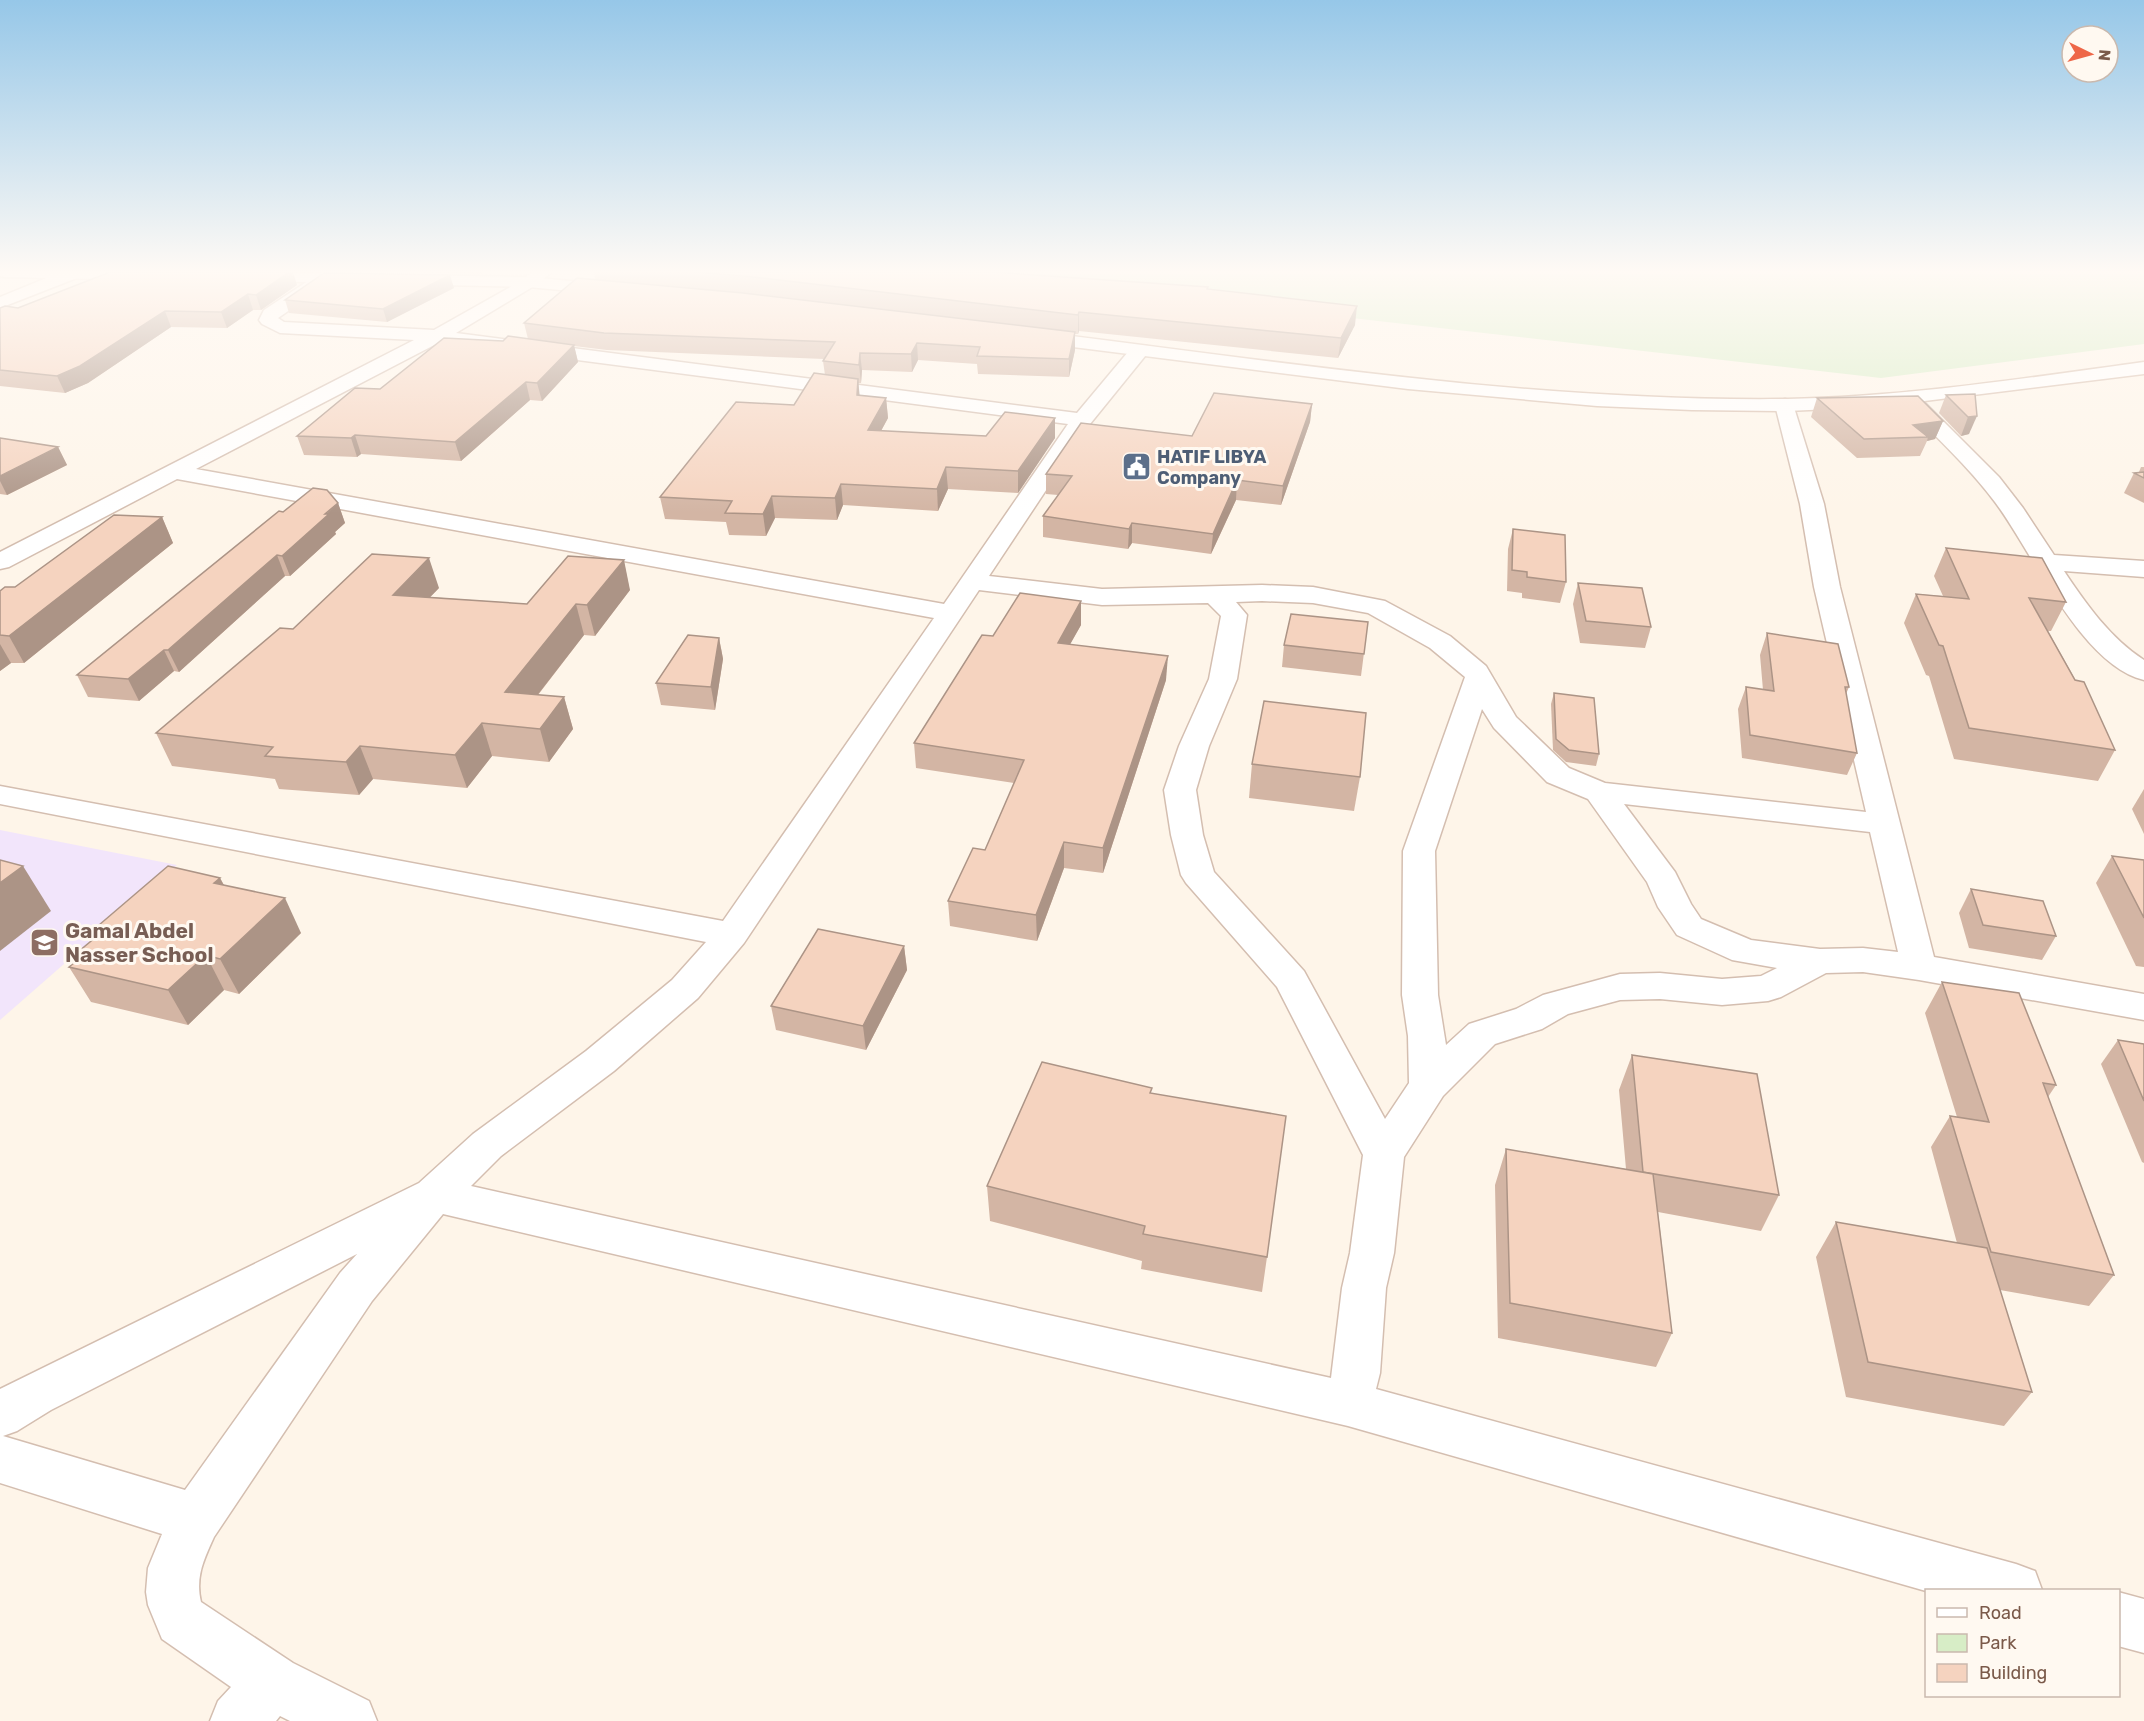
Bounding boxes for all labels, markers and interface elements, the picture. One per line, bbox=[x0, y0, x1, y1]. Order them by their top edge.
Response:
north arrow bbox=[2060, 24, 2120, 84]
text: N bbox=[2094, 49, 2114, 62]
place label: HATIF LIBYA Company bbox=[1157, 446, 1267, 489]
public building icon: HATIF LIBYA Company bbox=[1120, 451, 1152, 483]
place label: Gamal Abdel Nasser School bbox=[65, 918, 213, 967]
school or university icon: Gamal Abdel Nasser School bbox=[28, 927, 60, 959]
legend bbox=[1925, 1589, 2120, 1697]
text: Road bbox=[1979, 1602, 2022, 1624]
text: Park bbox=[1979, 1632, 2017, 1654]
text: Building bbox=[1979, 1662, 2047, 1684]

